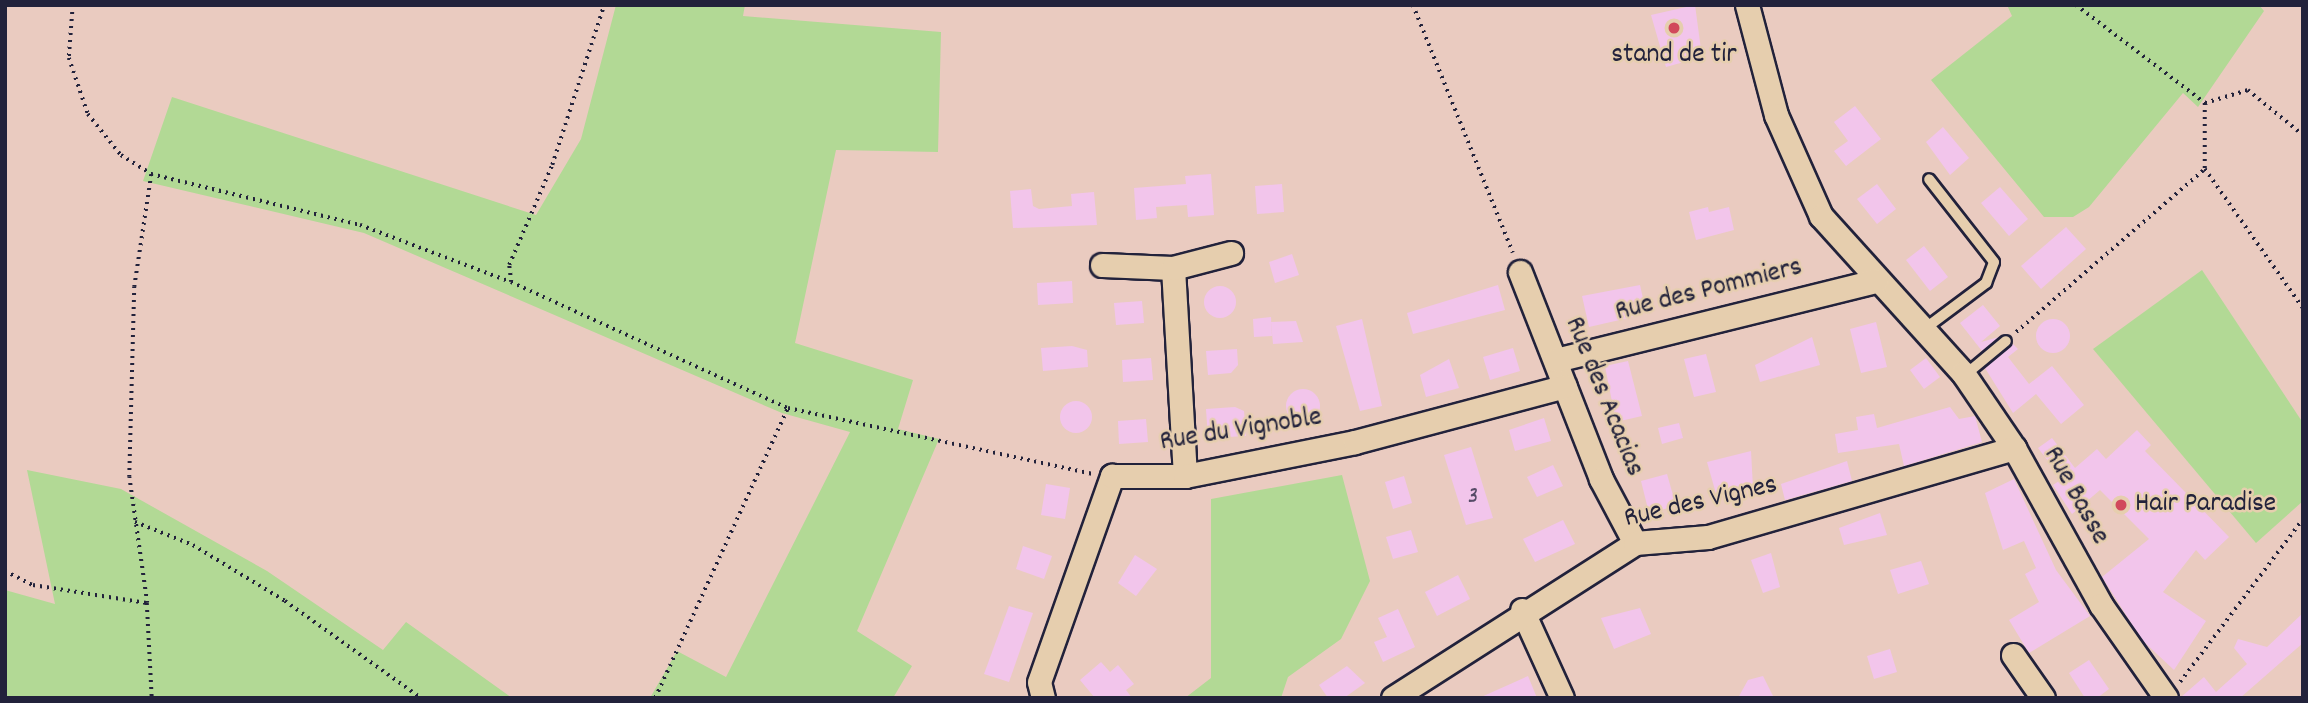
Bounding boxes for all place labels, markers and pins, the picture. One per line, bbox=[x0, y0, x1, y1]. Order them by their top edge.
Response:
marker: stand de tir bbox=[1666, 20, 1682, 36]
place label: stand de tir bbox=[1611, 39, 1737, 73]
place label: Hair Paradise bbox=[2135, 488, 2276, 522]
marker: Hair Paradise bbox=[2113, 497, 2129, 513]

